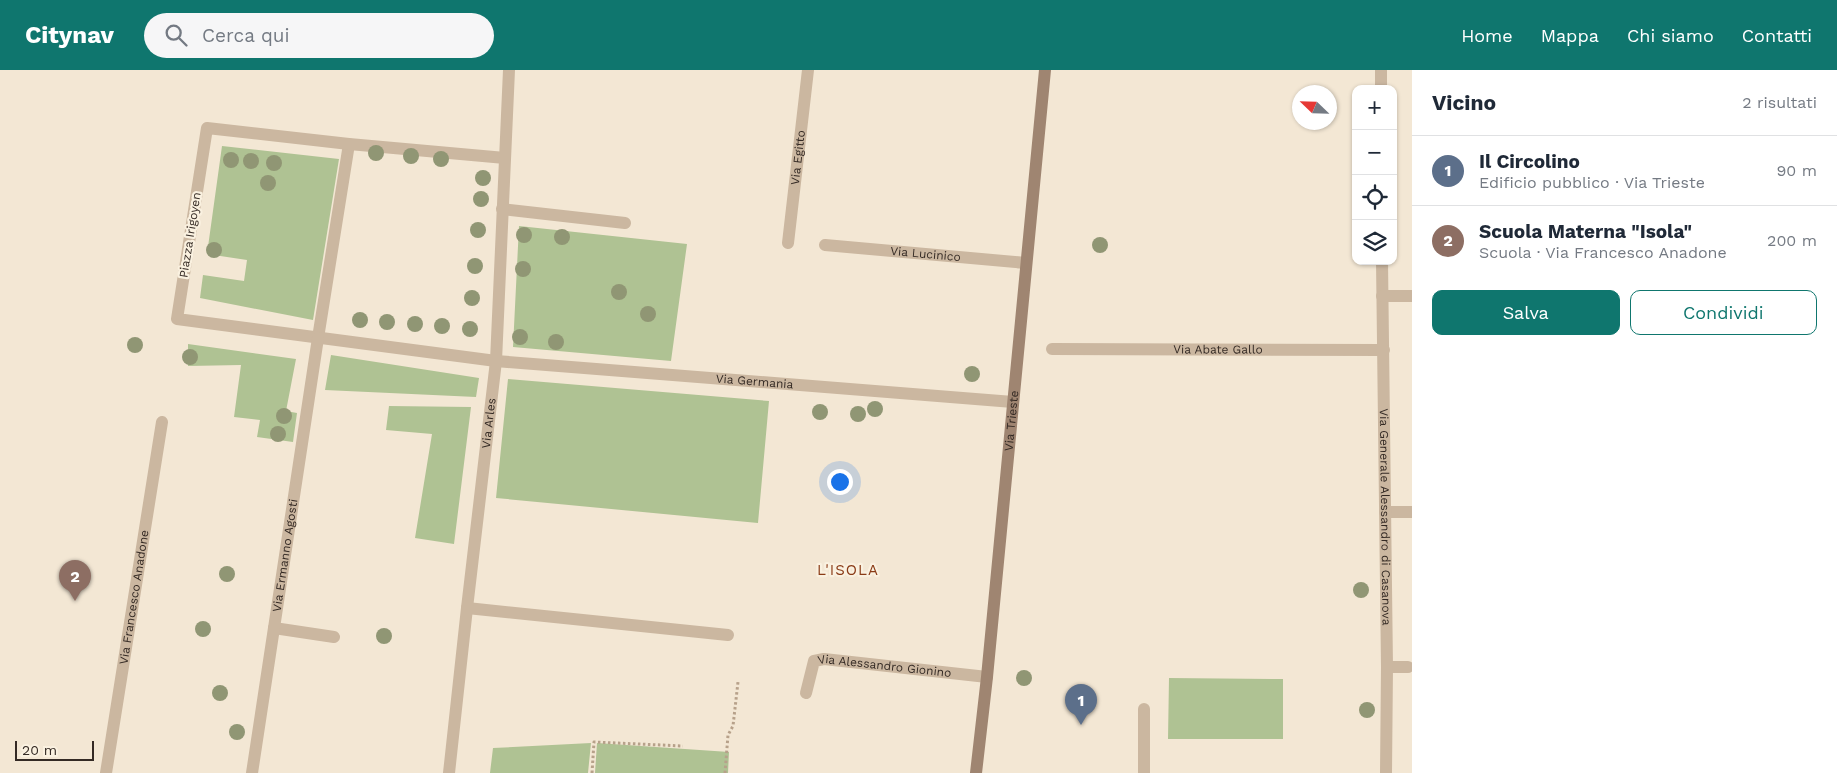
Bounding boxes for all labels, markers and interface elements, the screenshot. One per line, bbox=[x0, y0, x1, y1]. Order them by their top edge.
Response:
search box bbox=[144, 13, 494, 58]
text: Citynav bbox=[25, 21, 114, 49]
icon: search bbox=[162, 21, 190, 49]
text: Cerca qui bbox=[202, 24, 290, 47]
text: Home bbox=[1461, 25, 1513, 46]
text: Mappa bbox=[1541, 25, 1599, 46]
text: Chi siamo bbox=[1627, 25, 1714, 46]
text: Contatti bbox=[1742, 25, 1812, 46]
north arrow bbox=[1292, 85, 1337, 130]
map controls bbox=[1352, 85, 1397, 265]
button: + bbox=[1352, 85, 1397, 130]
text: Vicino bbox=[1432, 90, 1496, 115]
text: 2 risultati bbox=[1742, 93, 1817, 112]
street label: Via Egitto bbox=[788, 129, 808, 186]
button: − bbox=[1352, 130, 1397, 175]
text: Il Circolino bbox=[1479, 150, 1580, 173]
text: 1 bbox=[1445, 161, 1451, 180]
text: 90 m bbox=[1776, 161, 1817, 180]
text: Edificio pubblico · Via Trieste bbox=[1479, 173, 1705, 192]
button: locate bbox=[1352, 175, 1397, 220]
street label: Piazza Irigoyen bbox=[176, 191, 204, 279]
button: layers bbox=[1352, 220, 1397, 265]
text: Scuola Materna "Isola" bbox=[1479, 220, 1692, 243]
text: 2 bbox=[1443, 231, 1453, 250]
text: 200 m bbox=[1767, 231, 1817, 250]
text: Scuola · Via Francesco Anadone bbox=[1479, 243, 1727, 262]
street label: Via Lucinico bbox=[890, 244, 961, 264]
button: Salva bbox=[1432, 290, 1620, 335]
button: Condividi bbox=[1630, 290, 1817, 335]
street label: Via Abate Gallo bbox=[1173, 342, 1263, 357]
street label: Via Germania bbox=[715, 371, 794, 392]
street label: Via Trieste bbox=[1002, 390, 1021, 452]
street label: Via Arles bbox=[479, 397, 499, 449]
street label: Via Generale Alessandro di Casanova bbox=[1377, 408, 1393, 626]
your location bbox=[827, 469, 853, 495]
street label: Via Ermanno Agosti bbox=[270, 498, 300, 613]
street label: Via Francesco Anadone bbox=[116, 529, 152, 666]
pin: 2 bbox=[59, 560, 91, 601]
district label: L'ISOLA bbox=[817, 561, 879, 579]
street label: Via Alessandro Gionino bbox=[816, 652, 952, 680]
pin: 1 bbox=[1065, 684, 1097, 725]
scale bar bbox=[15, 738, 94, 761]
text: 20 m bbox=[22, 742, 57, 758]

